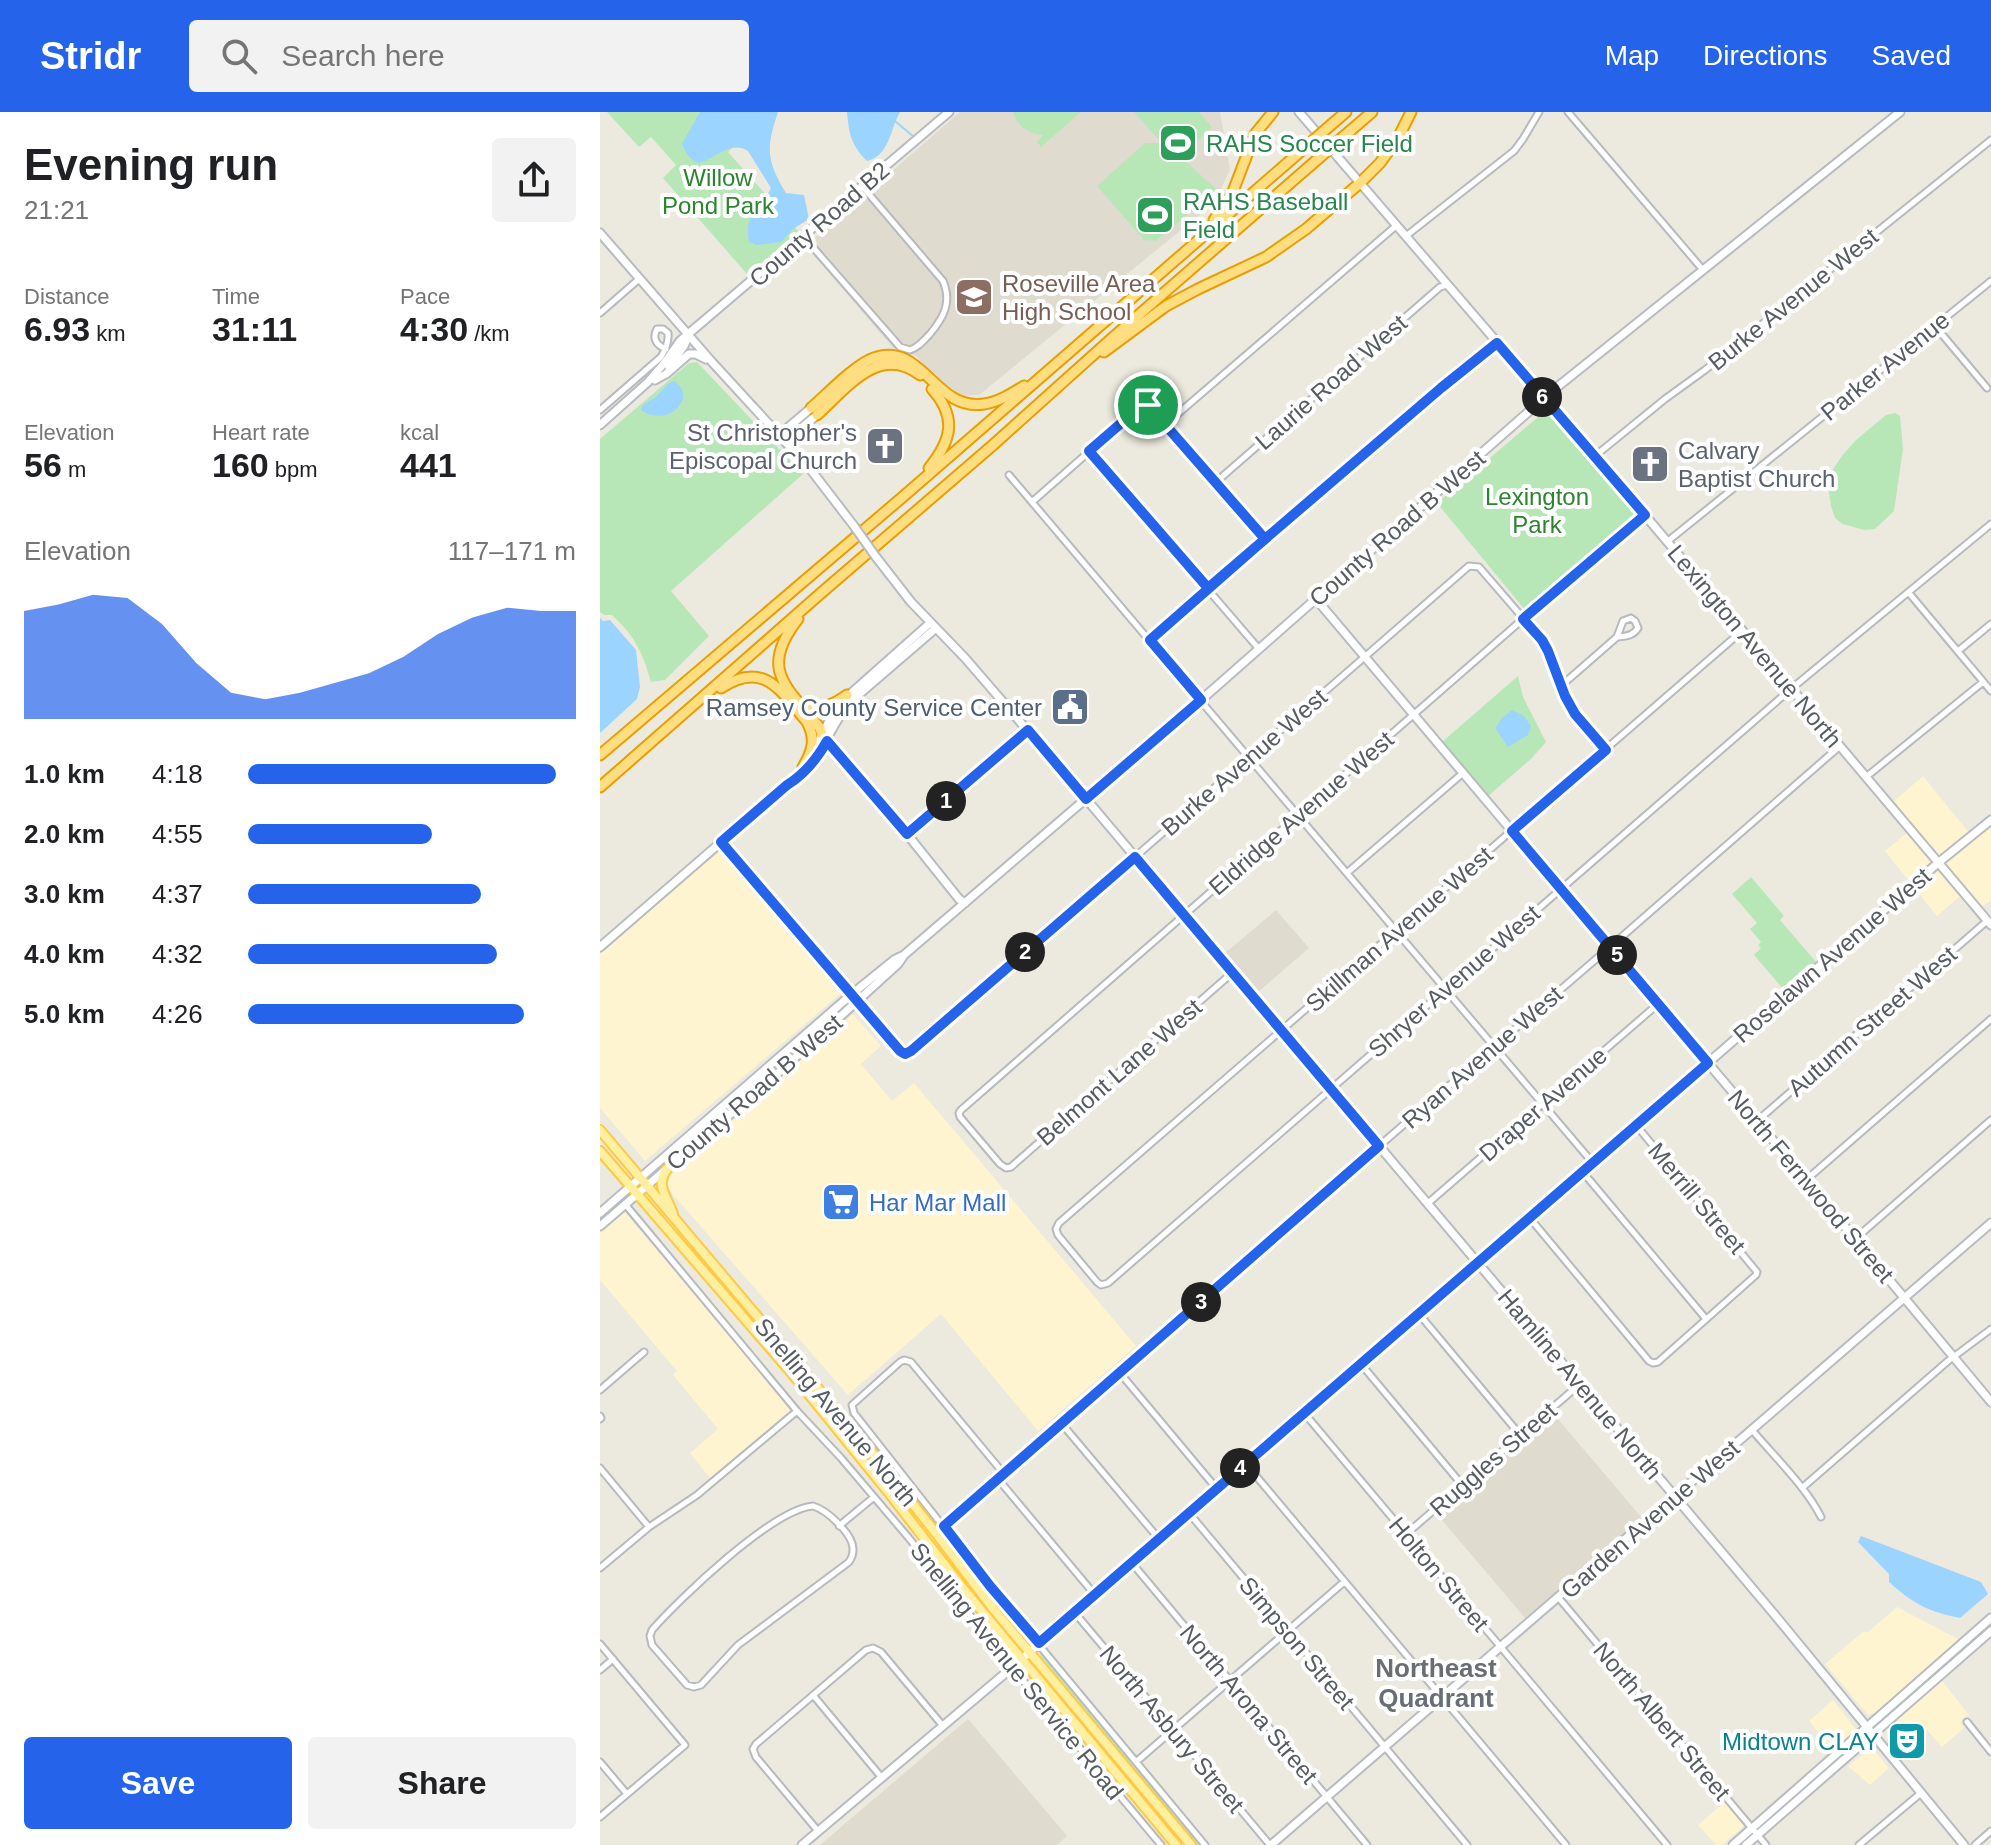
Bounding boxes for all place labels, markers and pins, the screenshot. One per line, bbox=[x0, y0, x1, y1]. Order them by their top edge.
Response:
sports icon: RAHS Soccer Field bbox=[1157, 122, 1199, 164]
place label: RAHS Soccer Field bbox=[1206, 130, 1413, 157]
place label: RAHS Baseball Field bbox=[1183, 188, 1348, 243]
sports icon: RAHS Baseball Field bbox=[1134, 194, 1176, 236]
place label: Roseville Area High School bbox=[1002, 270, 1156, 325]
school or university icon: Roseville Area High School bbox=[953, 276, 995, 318]
pin bbox=[1114, 371, 1182, 439]
pin: 6 bbox=[1522, 377, 1562, 417]
place label: St Christopher's Episcopal Church bbox=[669, 419, 857, 474]
church icon: St Christopher's Episcopal Church bbox=[864, 425, 906, 467]
place label: Calvary Baptist Church bbox=[1678, 437, 1835, 492]
church icon: Calvary Baptist Church bbox=[1629, 443, 1671, 485]
public building icon: Ramsey County Service Center bbox=[1049, 686, 1091, 728]
place label: Ramsey County Service Center bbox=[706, 694, 1042, 721]
pin: 1 bbox=[926, 781, 966, 821]
pin: 2 bbox=[1005, 932, 1045, 972]
pin: 5 bbox=[1597, 935, 1637, 975]
supermarket icon: Har Mar Mall bbox=[820, 1181, 862, 1223]
place label: Har Mar Mall bbox=[869, 1189, 1006, 1216]
pin: 3 bbox=[1181, 1282, 1221, 1322]
pin: 4 bbox=[1220, 1448, 1260, 1488]
theatre icon: Midtown CLAY bbox=[1886, 1720, 1928, 1762]
place label: Midtown CLAY bbox=[1722, 1728, 1879, 1755]

